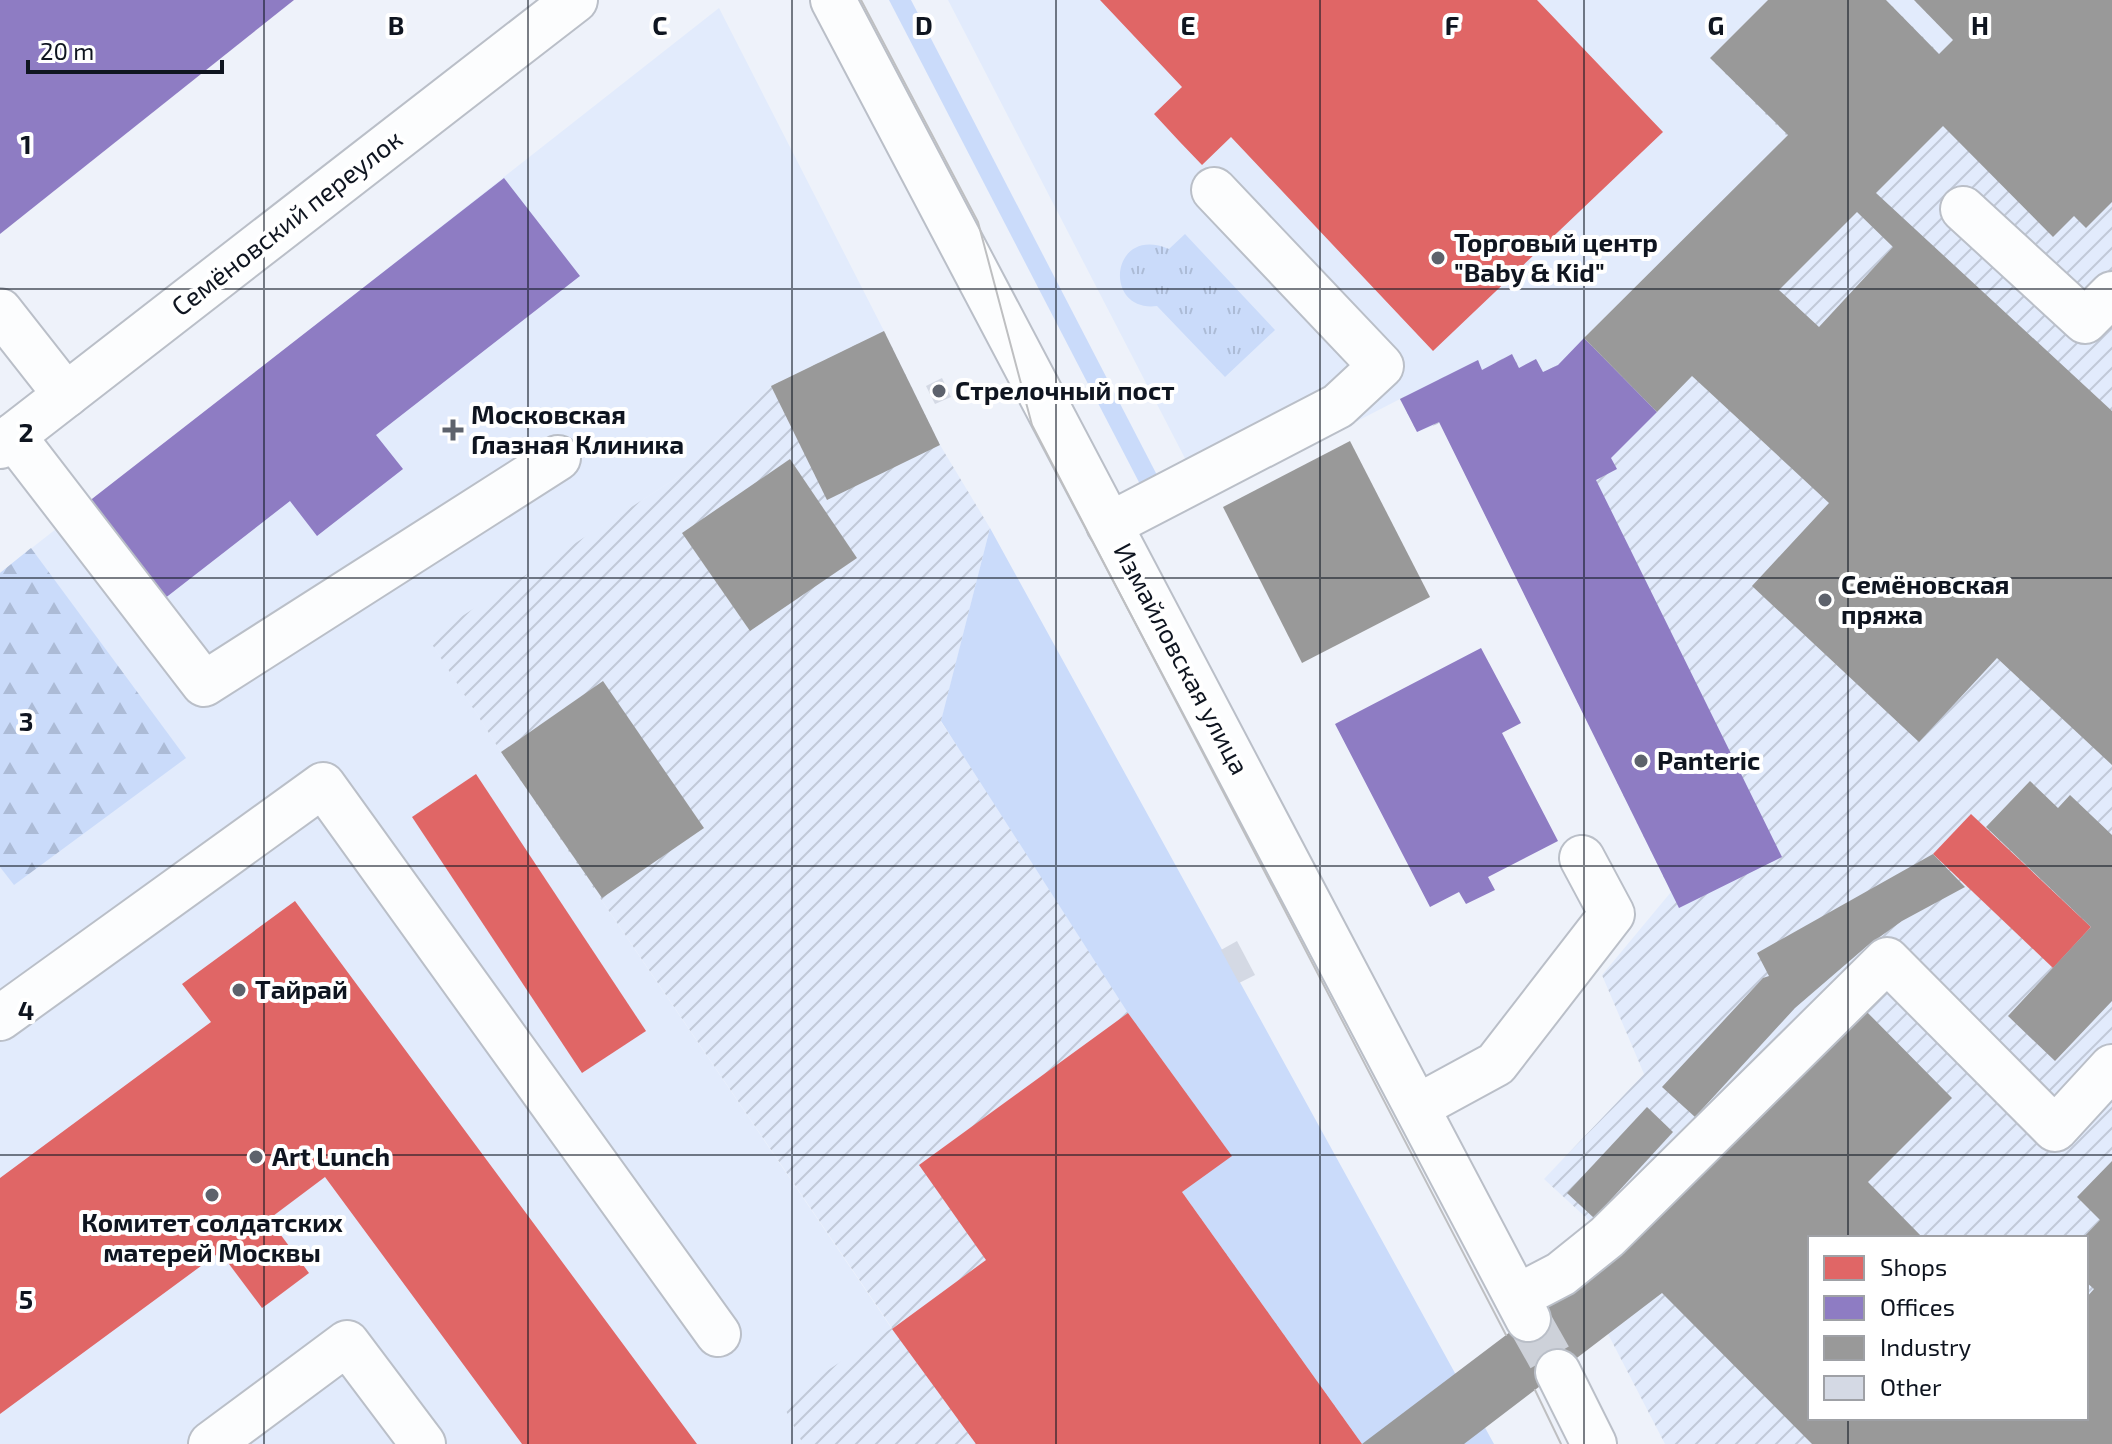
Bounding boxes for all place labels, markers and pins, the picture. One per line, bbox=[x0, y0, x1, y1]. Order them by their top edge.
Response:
place label: Торговый центр "Baby & Kid" bbox=[1454, 226, 1658, 288]
marker: Торговый центр "Baby & Kid" bbox=[1429, 249, 1447, 267]
place label: Стрелочный пост bbox=[955, 374, 1175, 405]
marker: Стрелочный пост bbox=[930, 382, 948, 400]
place label: Московская Глазная Клиника bbox=[471, 398, 684, 459]
marker: Московская Глазная Клиника bbox=[442, 419, 464, 441]
place label: Семёновская пряжа bbox=[1841, 568, 2009, 629]
marker: Семёновская пряжа bbox=[1816, 591, 1834, 609]
place label: Panteric bbox=[1657, 744, 1760, 775]
marker: Panteric bbox=[1632, 752, 1650, 770]
place label: Тайрай bbox=[255, 973, 348, 1004]
marker: Тайрай bbox=[230, 981, 248, 999]
place label: Art Lunch bbox=[272, 1140, 390, 1171]
marker: Art Lunch bbox=[247, 1148, 265, 1166]
marker: Комитет солдатских матерей Москвы bbox=[203, 1186, 221, 1204]
place label: Комитет солдатских матерей Москвы bbox=[81, 1206, 343, 1267]

